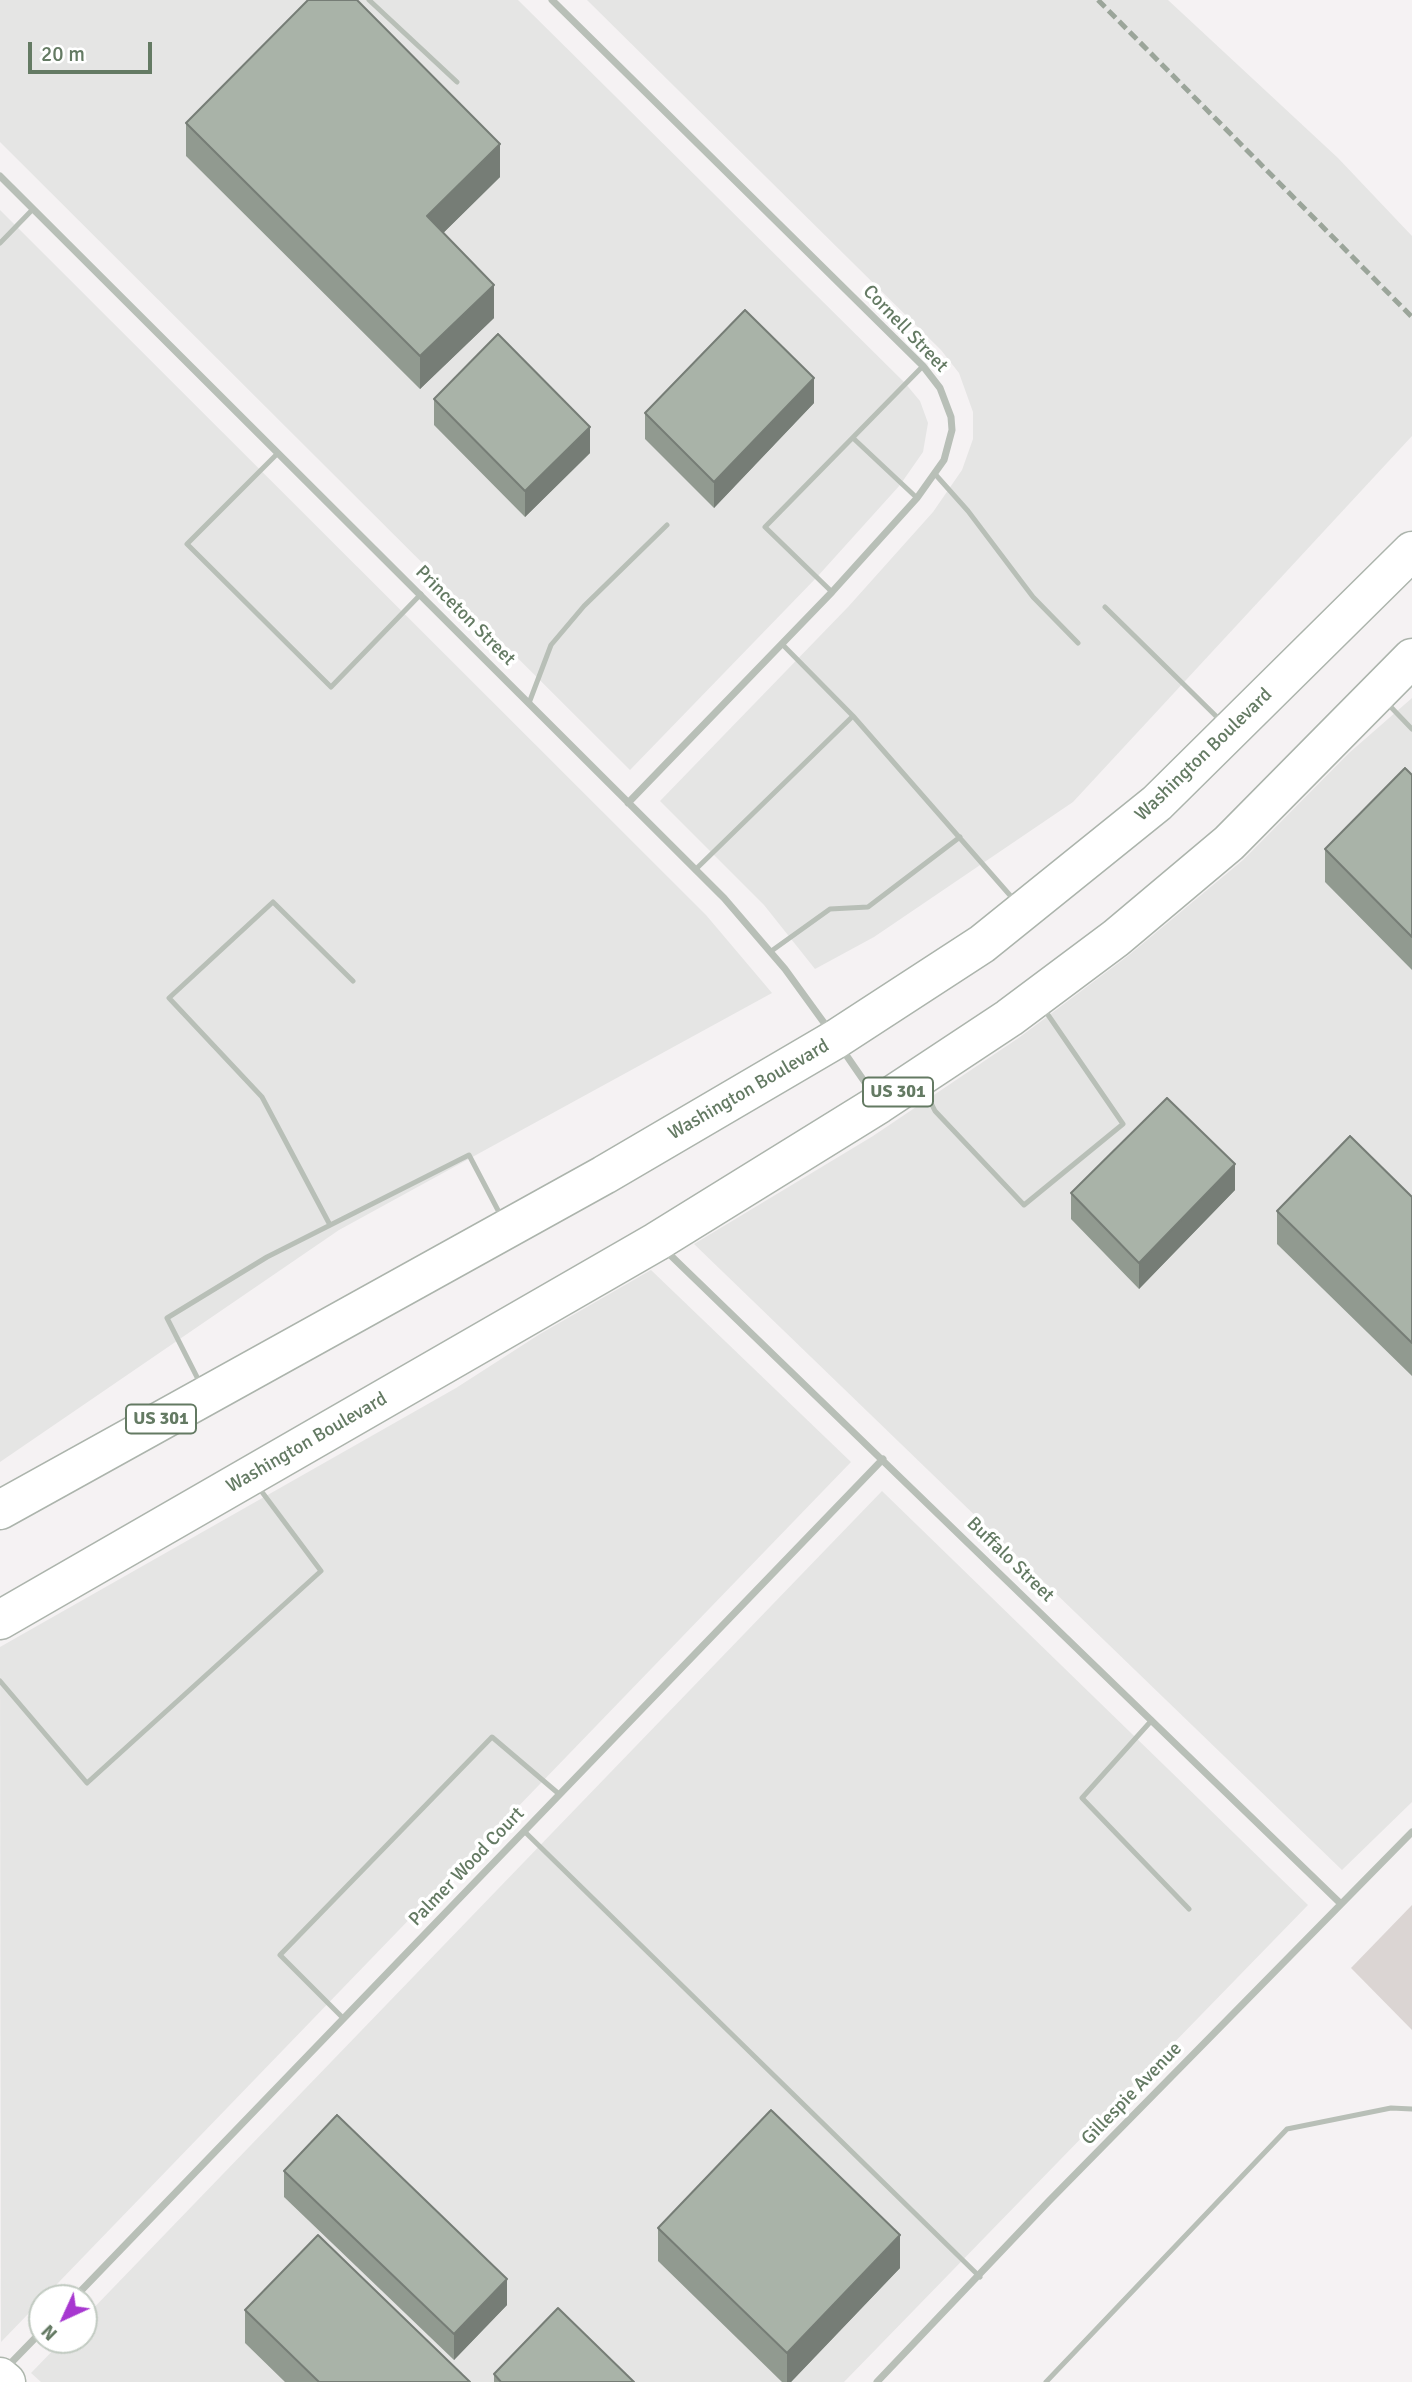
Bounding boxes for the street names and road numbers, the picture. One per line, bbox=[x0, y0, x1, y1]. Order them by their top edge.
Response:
street label: Cornell Street bbox=[858, 281, 952, 377]
street label: Princeton Street bbox=[410, 561, 520, 671]
street label: Washington Boulevard bbox=[1131, 684, 1277, 826]
street label: Washington Boulevard bbox=[665, 1035, 833, 1145]
road number: US 301 bbox=[863, 1078, 933, 1106]
street label: Washington Boulevard bbox=[223, 1388, 391, 1498]
road number: US 301 bbox=[126, 1404, 196, 1434]
street label: Buffalo Street bbox=[962, 1513, 1058, 1607]
street label: Palmer Wood Court bbox=[404, 1803, 530, 1931]
street label: Gillespie Avenue bbox=[1077, 2038, 1187, 2150]

